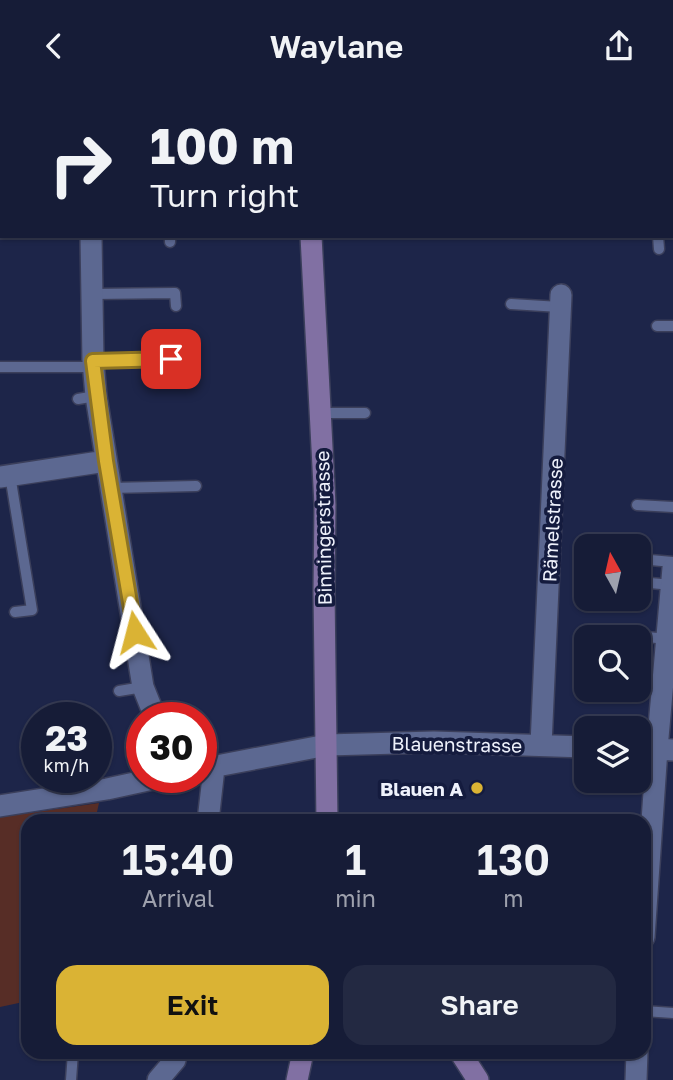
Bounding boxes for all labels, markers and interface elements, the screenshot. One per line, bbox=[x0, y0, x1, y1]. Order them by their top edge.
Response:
icon: back bbox=[35, 27, 73, 65]
text: Waylane bbox=[270, 27, 403, 65]
icon: share bbox=[600, 27, 638, 65]
text: 100 m bbox=[150, 116, 294, 175]
icon: right bbox=[35, 119, 126, 210]
text: Turn right bbox=[150, 176, 299, 214]
pin bbox=[141, 329, 201, 389]
icon: arrive bbox=[152, 340, 190, 378]
street label: Binningerstrasse bbox=[310, 450, 336, 606]
street label: Rämelstrasse bbox=[537, 457, 567, 583]
north arrow bbox=[574, 534, 651, 611]
map controls bbox=[574, 534, 651, 793]
position arrow bbox=[98, 595, 172, 669]
button: search bbox=[574, 625, 651, 702]
speed limit sign: 30 bbox=[126, 702, 217, 793]
button: layers bbox=[574, 716, 651, 793]
text: 23 bbox=[45, 717, 88, 759]
street label: Blauenstrasse bbox=[392, 731, 522, 757]
text: km/h bbox=[44, 754, 89, 776]
place label: Blauen A bbox=[380, 777, 464, 800]
marker: Blauen A bbox=[469, 780, 485, 796]
text: 15:40 bbox=[122, 834, 234, 884]
text: 1 bbox=[345, 834, 366, 884]
text: 130 bbox=[477, 834, 550, 884]
text: Arrival bbox=[142, 884, 214, 912]
text: min bbox=[335, 884, 376, 912]
text: m bbox=[503, 884, 524, 912]
button: Exit bbox=[56, 965, 329, 1045]
button: Share bbox=[343, 965, 616, 1045]

